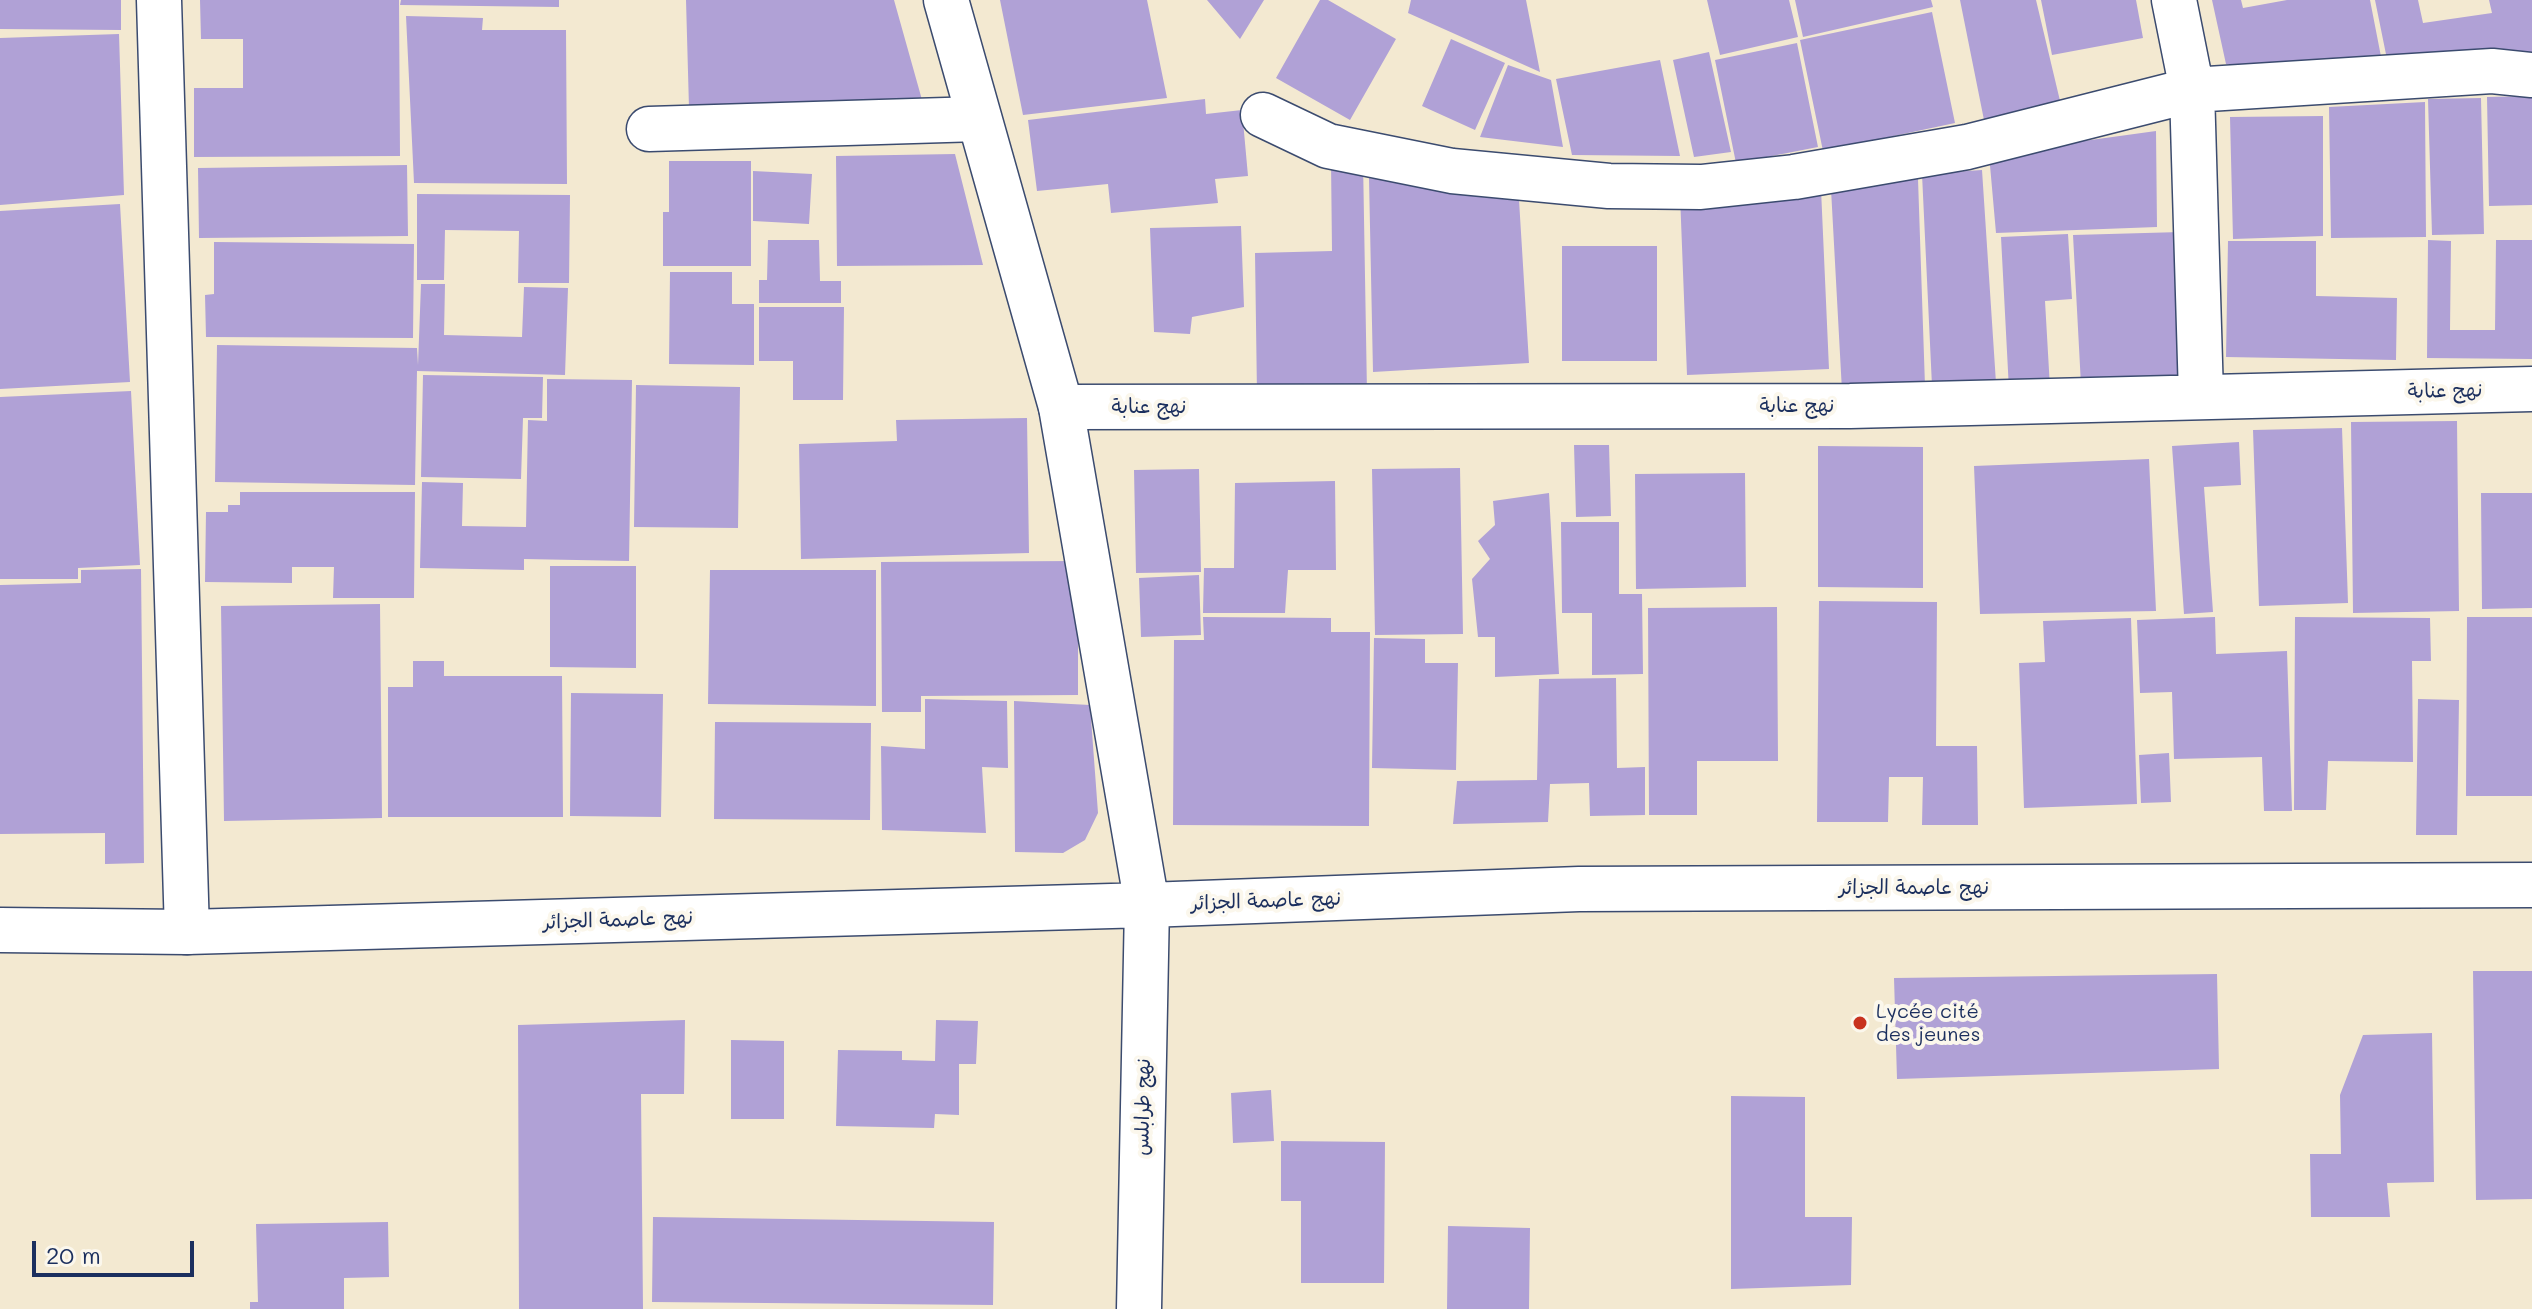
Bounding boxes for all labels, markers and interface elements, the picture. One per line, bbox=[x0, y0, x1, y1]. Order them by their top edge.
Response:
street label: نهج عنابة bbox=[2407, 378, 2483, 404]
street label: نهج عنابة bbox=[1760, 394, 1834, 418]
street label: نهج عنابة bbox=[1112, 395, 1186, 419]
street label: نهج عاصمة الجزائر bbox=[1839, 876, 1989, 900]
street label: نهج عاصمة الجزائر bbox=[1191, 886, 1341, 916]
street label: نهج عاصمة الجزائر bbox=[543, 905, 693, 935]
place label: Lycée cité des jeunes bbox=[1876, 1000, 1980, 1047]
marker: Lycée cité des jeunes bbox=[1851, 1014, 1869, 1032]
street label: نهج طرابلس bbox=[1130, 1058, 1156, 1156]
scale bar bbox=[36, 1225, 198, 1275]
text: 20 m bbox=[46, 1239, 101, 1270]

